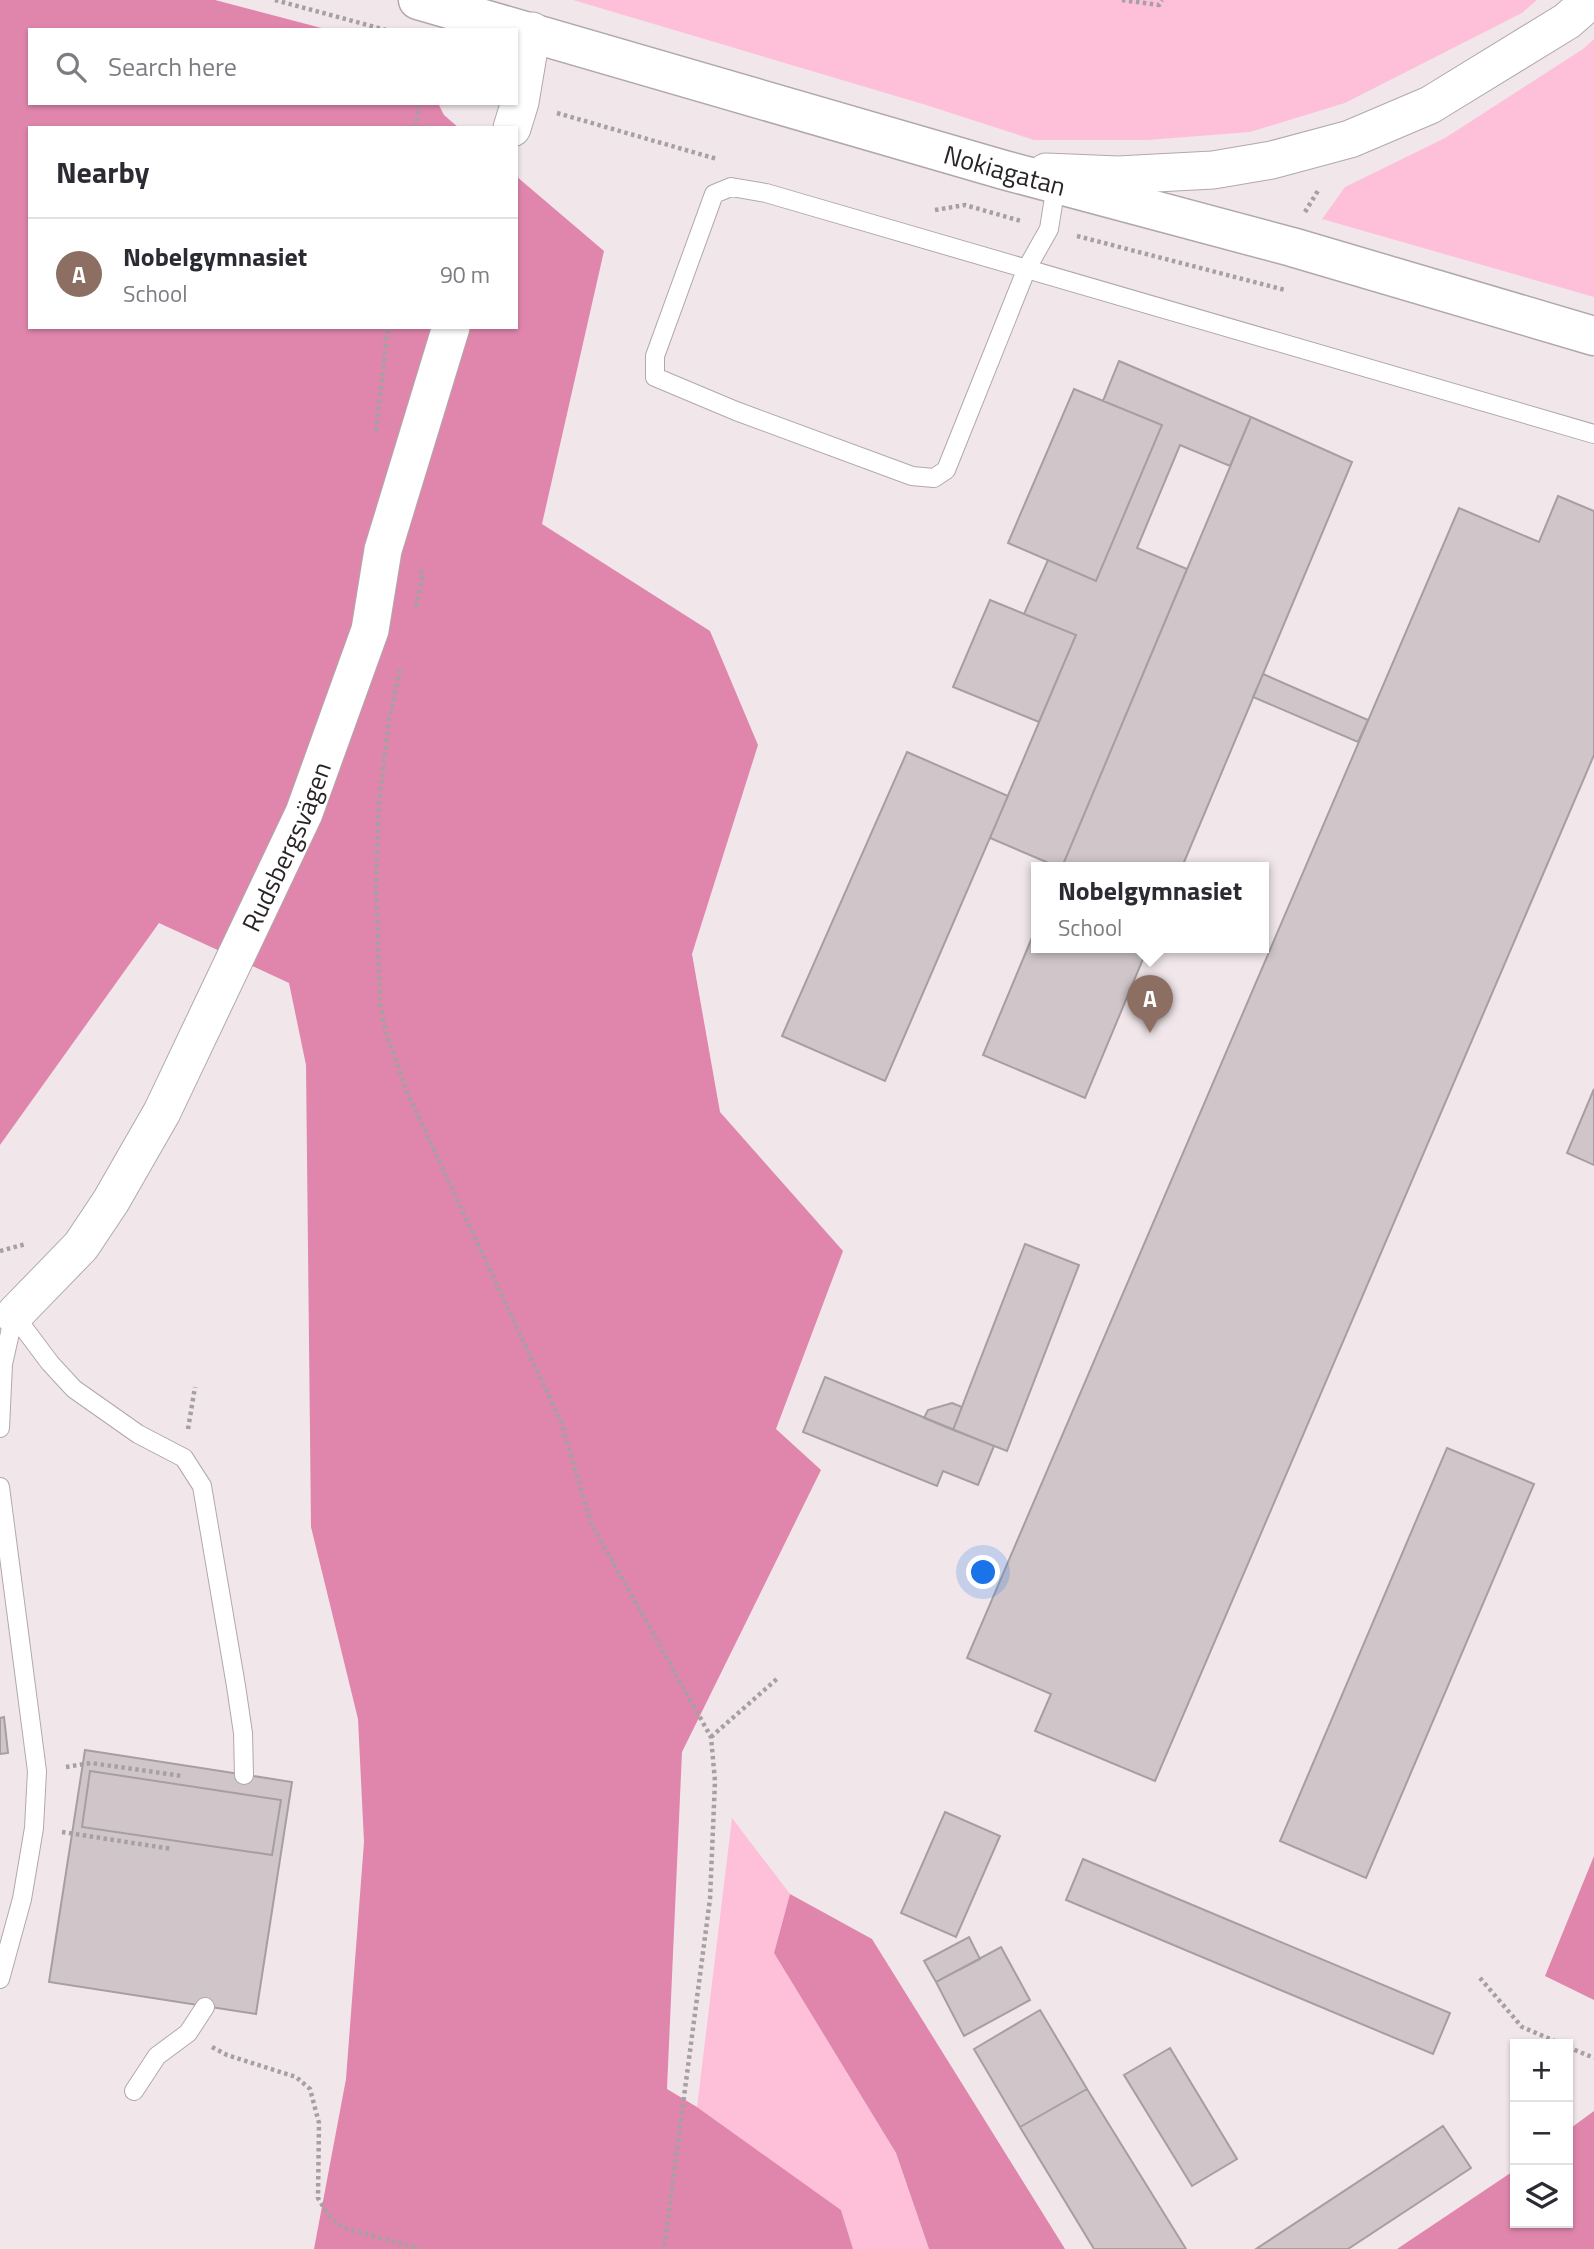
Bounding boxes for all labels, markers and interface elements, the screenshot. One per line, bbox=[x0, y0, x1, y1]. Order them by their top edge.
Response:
search box bbox=[28, 28, 518, 105]
text: Search here bbox=[108, 47, 237, 86]
icon: search bbox=[52, 48, 90, 86]
street label: Nokiagatan bbox=[939, 134, 1070, 205]
text: Nearby bbox=[56, 149, 149, 195]
text: Nobelgymnasiet bbox=[123, 237, 307, 276]
text: A bbox=[72, 257, 86, 292]
text: 90 m bbox=[440, 257, 490, 292]
text: School bbox=[123, 276, 187, 311]
street label: Rudsbergsvägen bbox=[231, 756, 340, 938]
popup bbox=[1031, 862, 1269, 953]
text: Nobelgymnasiet bbox=[1058, 871, 1242, 910]
text: School bbox=[1058, 910, 1122, 945]
pin: A bbox=[1127, 975, 1173, 1033]
your location bbox=[966, 1555, 1000, 1589]
map controls bbox=[1510, 2039, 1573, 2228]
button: + bbox=[1510, 2039, 1573, 2102]
button: − bbox=[1510, 2102, 1573, 2165]
button: layers bbox=[1510, 2165, 1573, 2228]

